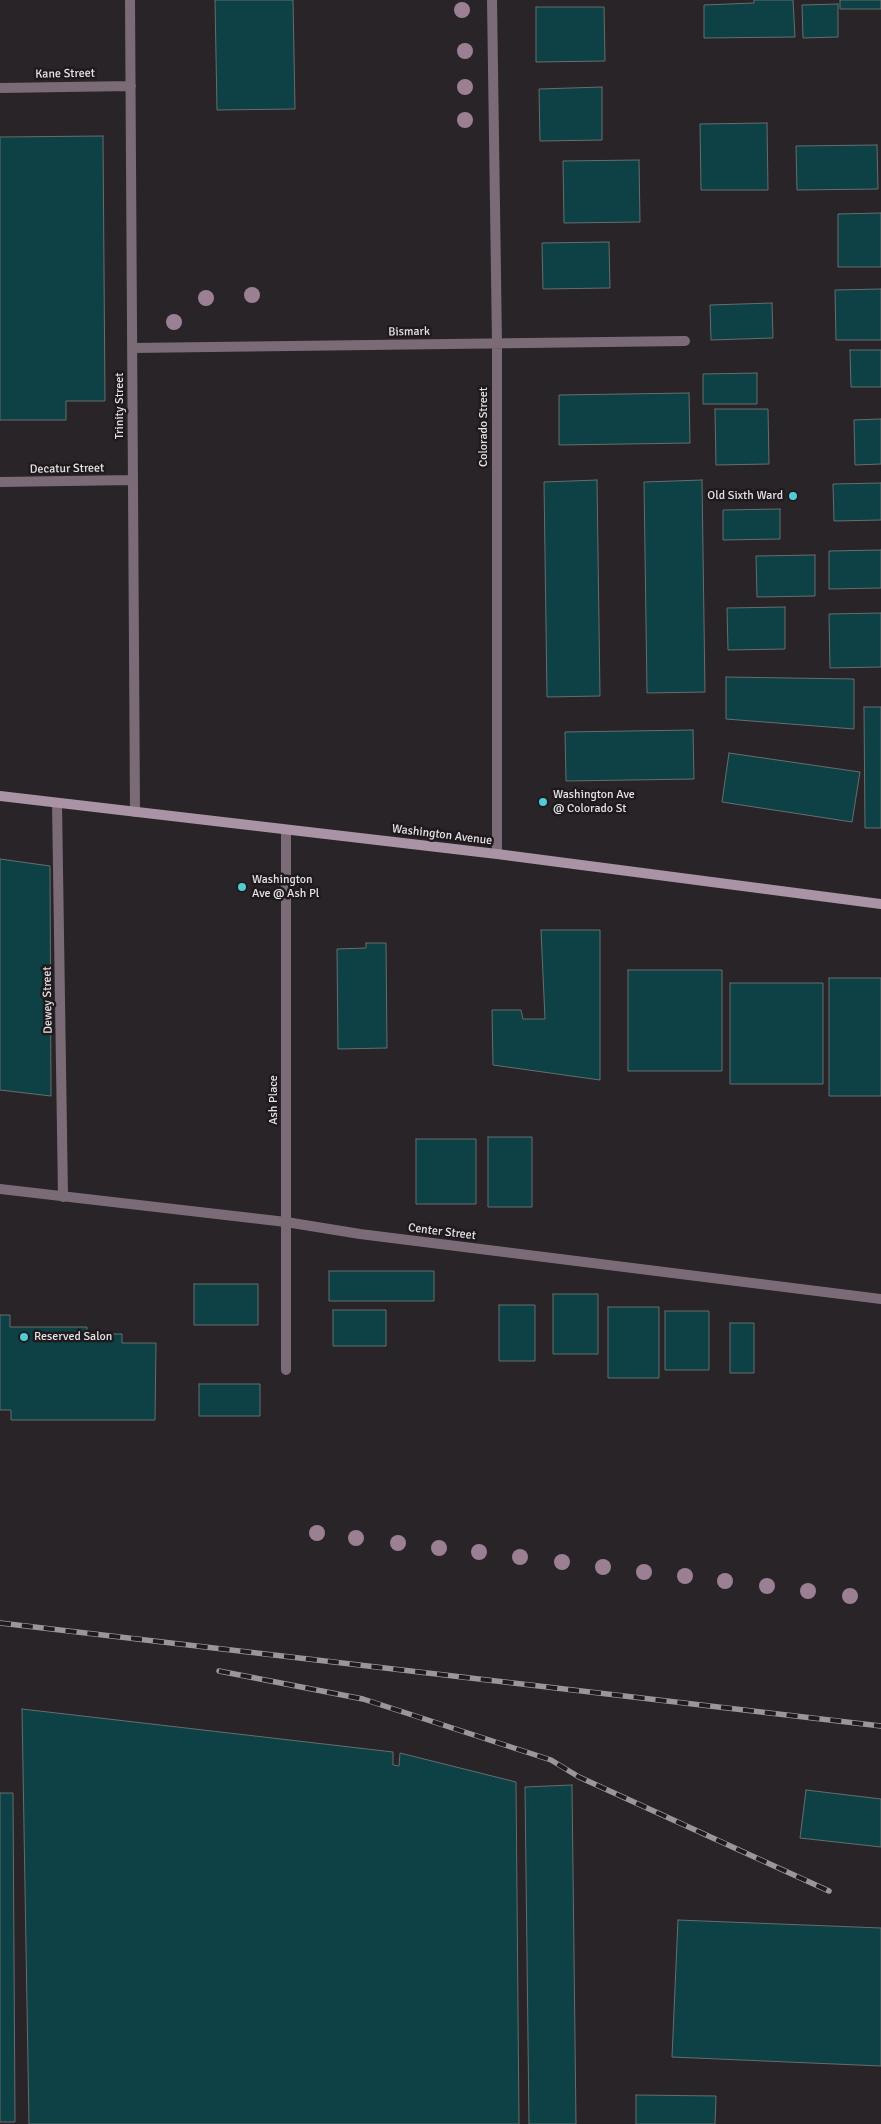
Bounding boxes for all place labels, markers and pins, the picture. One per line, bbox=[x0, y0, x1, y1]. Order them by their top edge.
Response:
place label: Old Sixth Ward bbox=[707, 489, 783, 503]
marker: Old Sixth Ward bbox=[787, 490, 799, 502]
place label: Washington Ave @ Colorado St bbox=[553, 788, 635, 816]
marker: Washington Ave @ Colorado St bbox=[537, 796, 549, 808]
place label: Washington Ave @ Ash Pl bbox=[252, 873, 319, 901]
marker: Washington Ave @ Ash Pl bbox=[236, 881, 248, 893]
place label: Reserved Salon bbox=[34, 1330, 112, 1344]
marker: Reserved Salon bbox=[18, 1331, 30, 1343]

